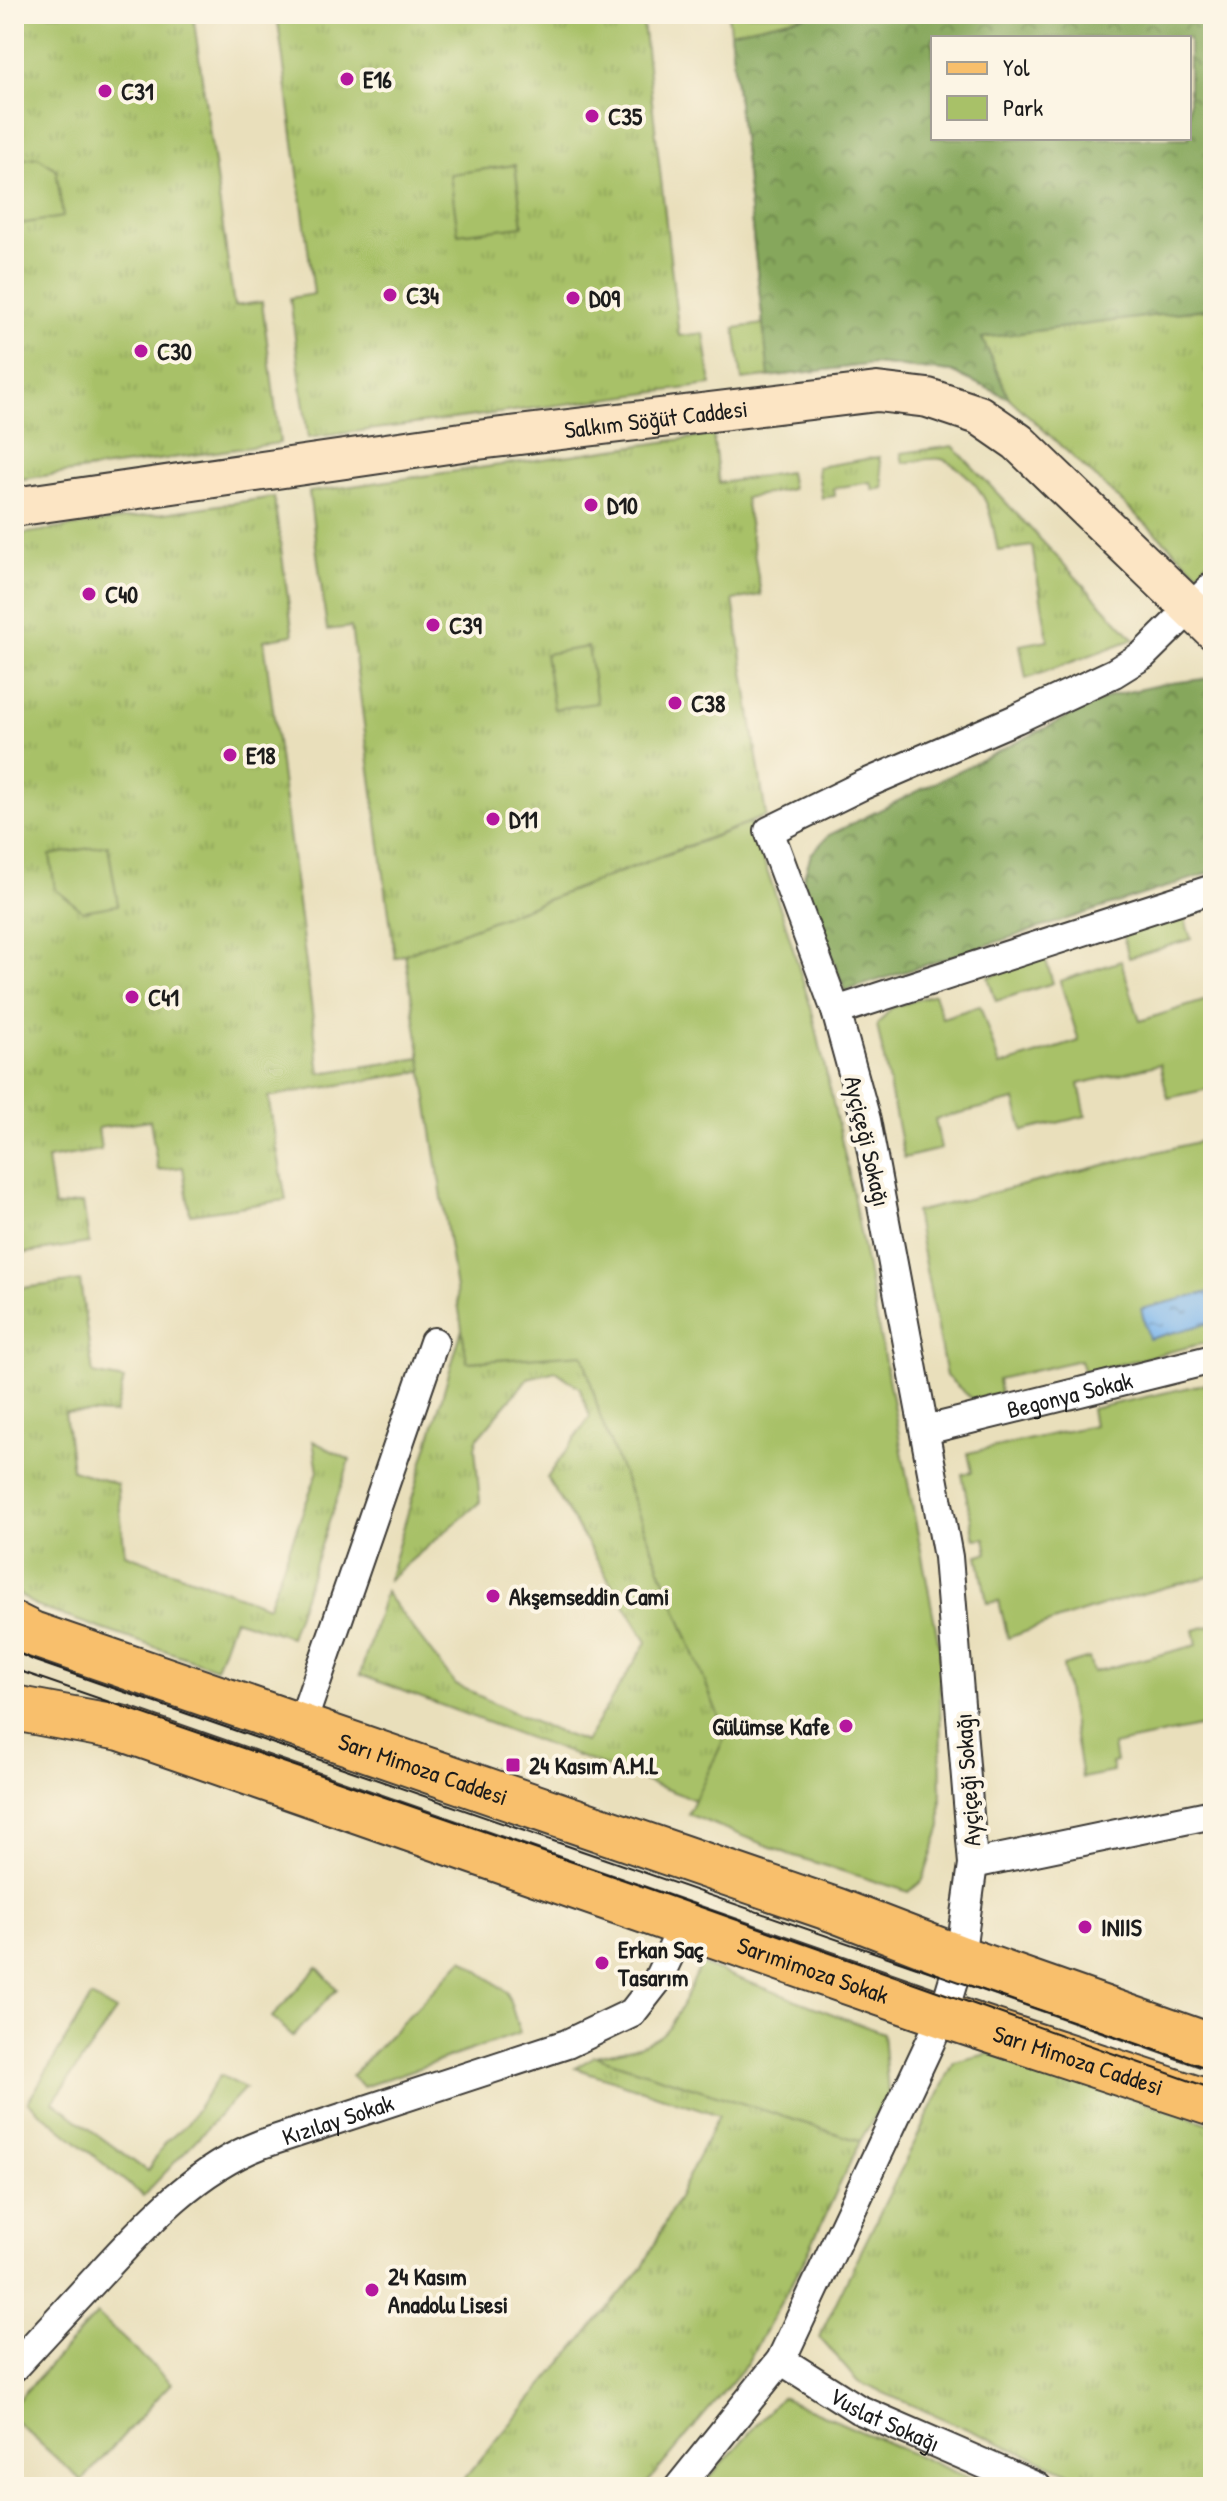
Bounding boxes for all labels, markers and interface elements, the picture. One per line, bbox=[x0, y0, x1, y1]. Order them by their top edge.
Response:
legend bbox=[931, 36, 1191, 140]
text: Yol bbox=[1003, 51, 1030, 83]
place label: E16 bbox=[363, 63, 392, 95]
marker: E16 bbox=[338, 70, 356, 88]
place label: C31 bbox=[121, 75, 154, 107]
marker: C31 bbox=[96, 82, 114, 100]
text: Park bbox=[1003, 91, 1043, 123]
place label: C35 bbox=[608, 100, 643, 132]
marker: C35 bbox=[583, 107, 601, 125]
place label: C34 bbox=[406, 279, 439, 311]
place label: D09 bbox=[589, 282, 620, 314]
marker: C34 bbox=[381, 286, 399, 304]
marker: D09 bbox=[564, 289, 582, 307]
place label: C30 bbox=[157, 335, 192, 367]
marker: C30 bbox=[132, 342, 150, 360]
street label: Salkım Söğüt Caddesi bbox=[562, 392, 749, 445]
place label: D10 bbox=[607, 489, 638, 521]
marker: D10 bbox=[582, 496, 600, 514]
place label: C40 bbox=[105, 578, 138, 610]
marker: C40 bbox=[80, 585, 98, 603]
place label: C39 bbox=[449, 609, 482, 641]
marker: C39 bbox=[424, 616, 442, 634]
place label: C38 bbox=[691, 687, 726, 719]
marker: C38 bbox=[666, 694, 684, 712]
place label: E18 bbox=[246, 739, 276, 771]
marker: E18 bbox=[221, 746, 239, 764]
place label: D11 bbox=[509, 803, 538, 835]
marker: D11 bbox=[484, 810, 502, 828]
place label: C41 bbox=[148, 981, 179, 1013]
marker: C41 bbox=[123, 988, 141, 1006]
street label: Ayçiçeği Sokağı bbox=[837, 1073, 899, 1209]
street label: Begonya Sokak bbox=[1004, 1364, 1136, 1425]
place label: Akşemseddin Cami bbox=[509, 1580, 669, 1612]
marker: Akşemseddin Cami bbox=[484, 1587, 502, 1605]
place label: Gülümse Kafe bbox=[712, 1710, 830, 1742]
street label: Ayçiçeği Sokağı bbox=[946, 1712, 988, 1848]
marker: Gülümse Kafe bbox=[837, 1717, 855, 1735]
street label: Sarı Mimoza Caddesi bbox=[334, 1725, 512, 1812]
place label: 24 Kasım A.M.L bbox=[529, 1749, 658, 1781]
marker: 24 Kasım A.M.L bbox=[504, 1756, 522, 1774]
place label: INIIS bbox=[1101, 1911, 1142, 1943]
marker: INIIS bbox=[1076, 1918, 1094, 1936]
street label: Sarımimoza Sokak bbox=[733, 1929, 893, 2011]
place label: Erkan Saç Tasarım bbox=[617, 1933, 704, 1993]
marker: Erkan Saç Tasarım bbox=[593, 1954, 611, 1972]
street label: Sarı Mimoza Caddesi bbox=[989, 2017, 1167, 2103]
street label: Kızılay Sokak bbox=[278, 2086, 397, 2152]
place label: 24 Kasım Anadolu Lisesi bbox=[388, 2260, 508, 2320]
marker: 24 Kasım Anadolu Lisesi bbox=[363, 2281, 381, 2299]
street label: Vuslat Sokağı bbox=[824, 2379, 945, 2459]

